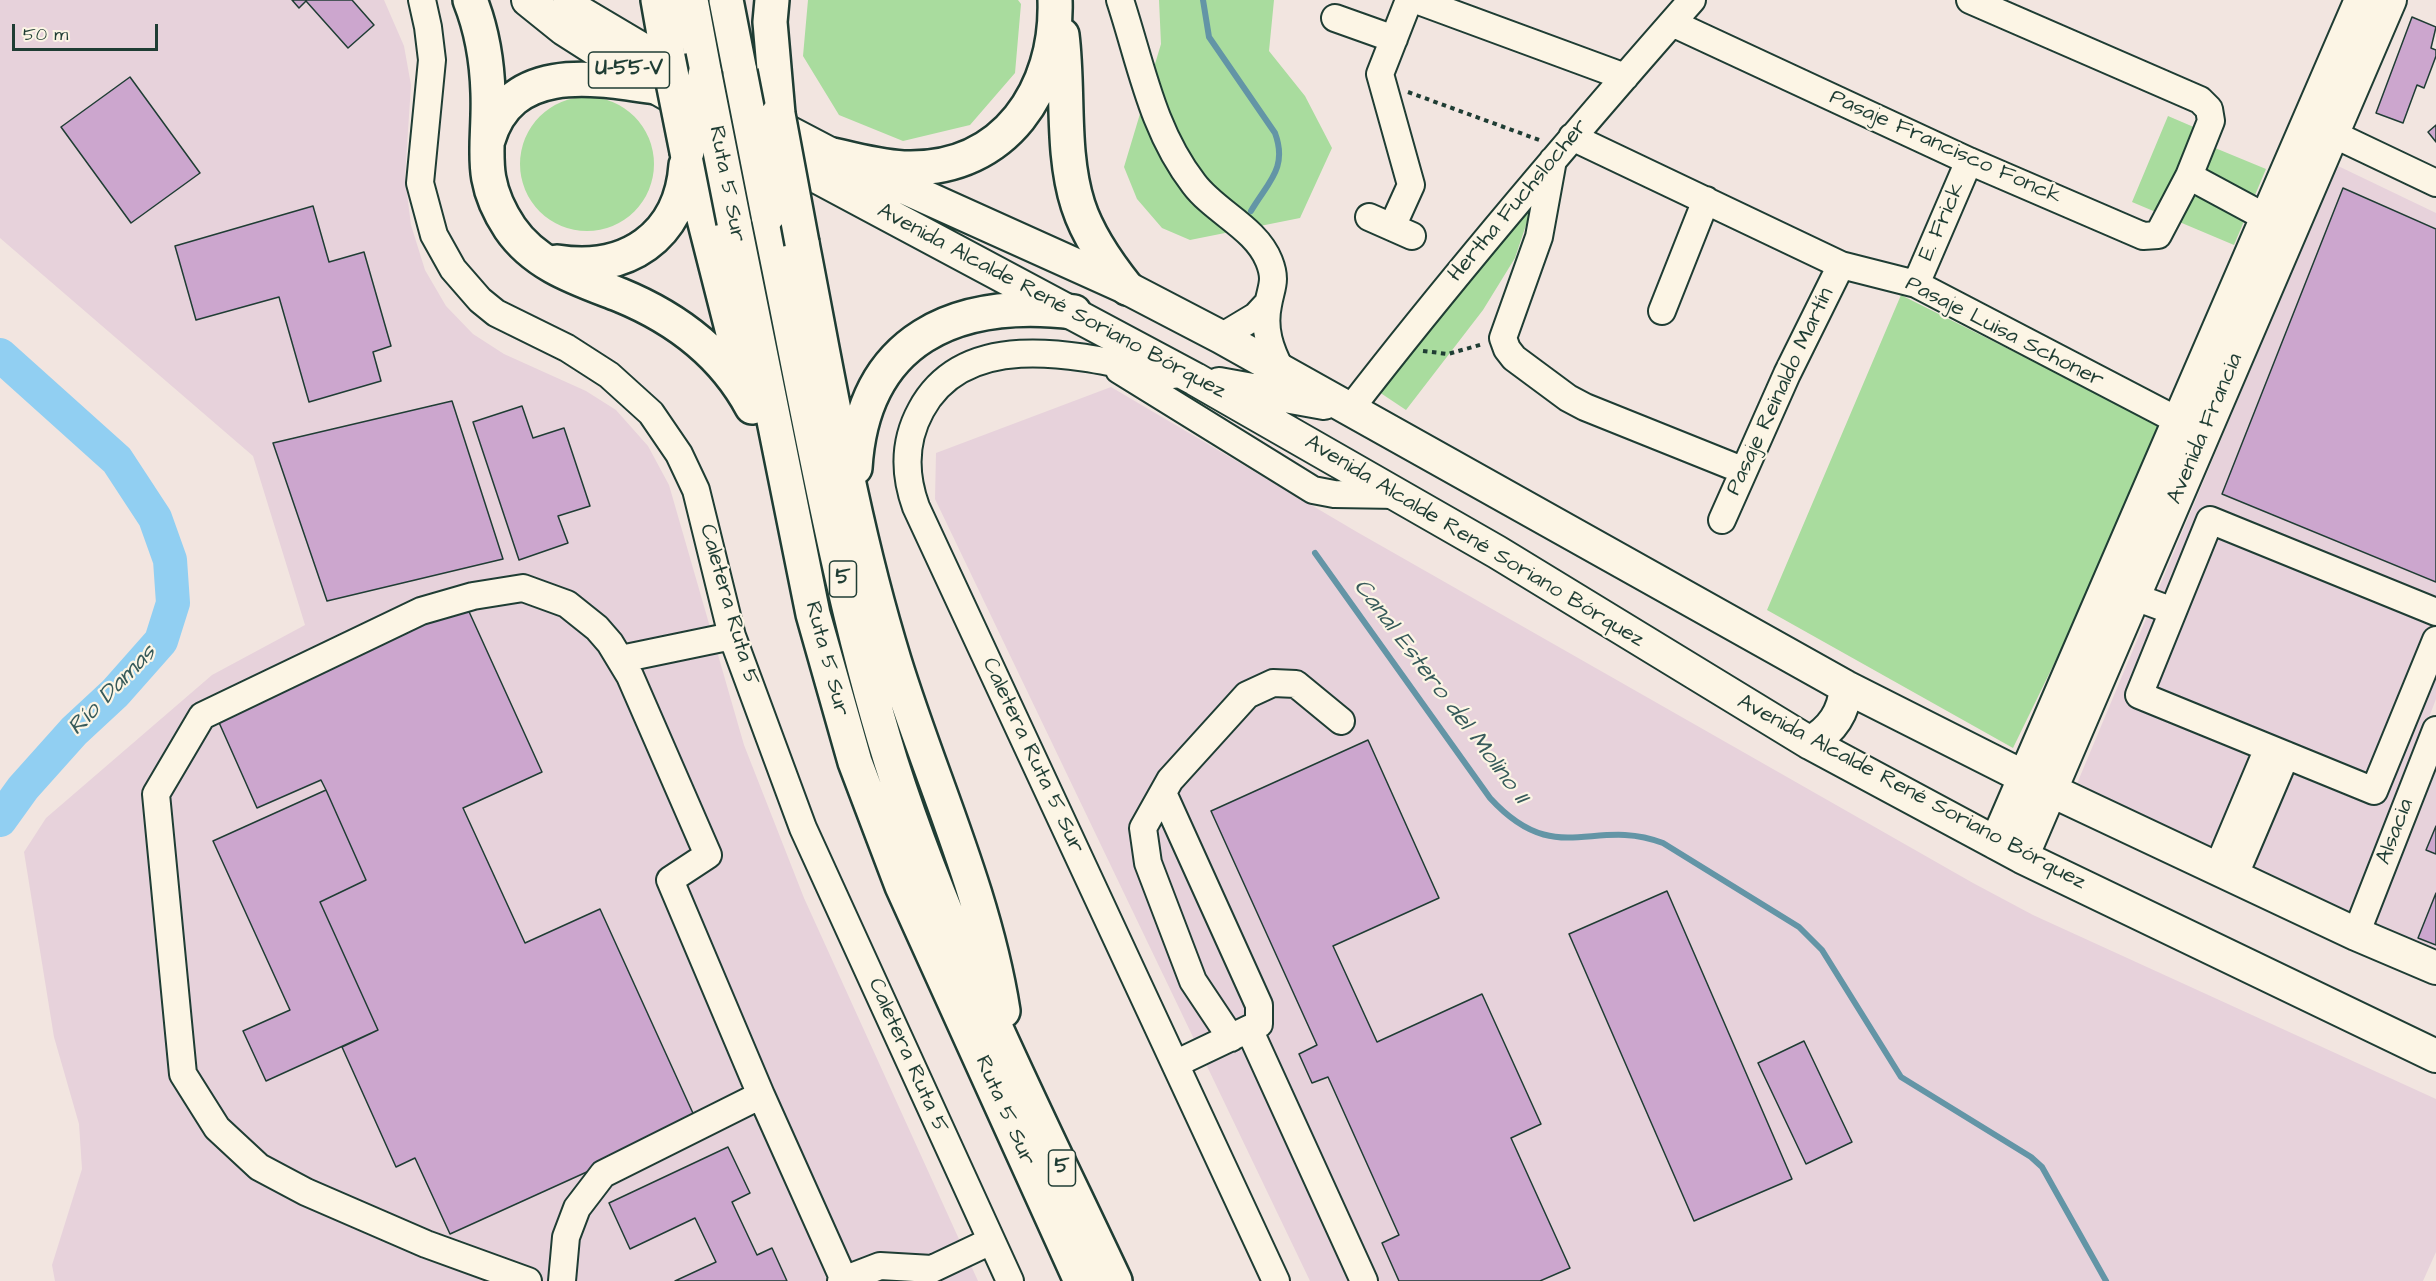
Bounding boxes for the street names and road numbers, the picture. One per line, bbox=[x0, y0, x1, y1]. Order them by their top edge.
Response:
road number: U-55-V bbox=[588, 52, 670, 88]
street label: Pasaje Francisco Fonck bbox=[1825, 85, 2065, 211]
street label: Hertha Fuchslocher bbox=[1443, 114, 1595, 288]
street label: Ruta 5 Sur bbox=[702, 124, 750, 244]
street label: E. Frick bbox=[1914, 179, 1972, 265]
street label: Avenida Alcalde René Soriano Bórquez bbox=[872, 199, 1230, 405]
street label: Pasaje Luisa Schoner bbox=[1900, 271, 2108, 395]
street label: Pasaje Reinaldo Martín bbox=[1721, 284, 1841, 500]
street label: Avenida Francia bbox=[2162, 350, 2250, 508]
street label: Avenida Alcalde René Soriano Bórquez bbox=[1300, 430, 1648, 654]
street label: Caletera Ruta 5 bbox=[692, 521, 764, 689]
road number: 5 bbox=[830, 561, 856, 597]
street label: Ruta 5 Sur bbox=[798, 599, 854, 719]
street label: Caletera Ruta 5 Sur bbox=[975, 654, 1089, 858]
street label: Avenida Alcalde René Soriano Bórquez bbox=[1732, 690, 2090, 896]
street label: Alsacia bbox=[2371, 795, 2421, 869]
street label: Caletera Ruta 5 bbox=[861, 975, 953, 1137]
street label: Ruta 5 Sur bbox=[968, 1052, 1040, 1170]
road number: 5 bbox=[1048, 1150, 1076, 1186]

